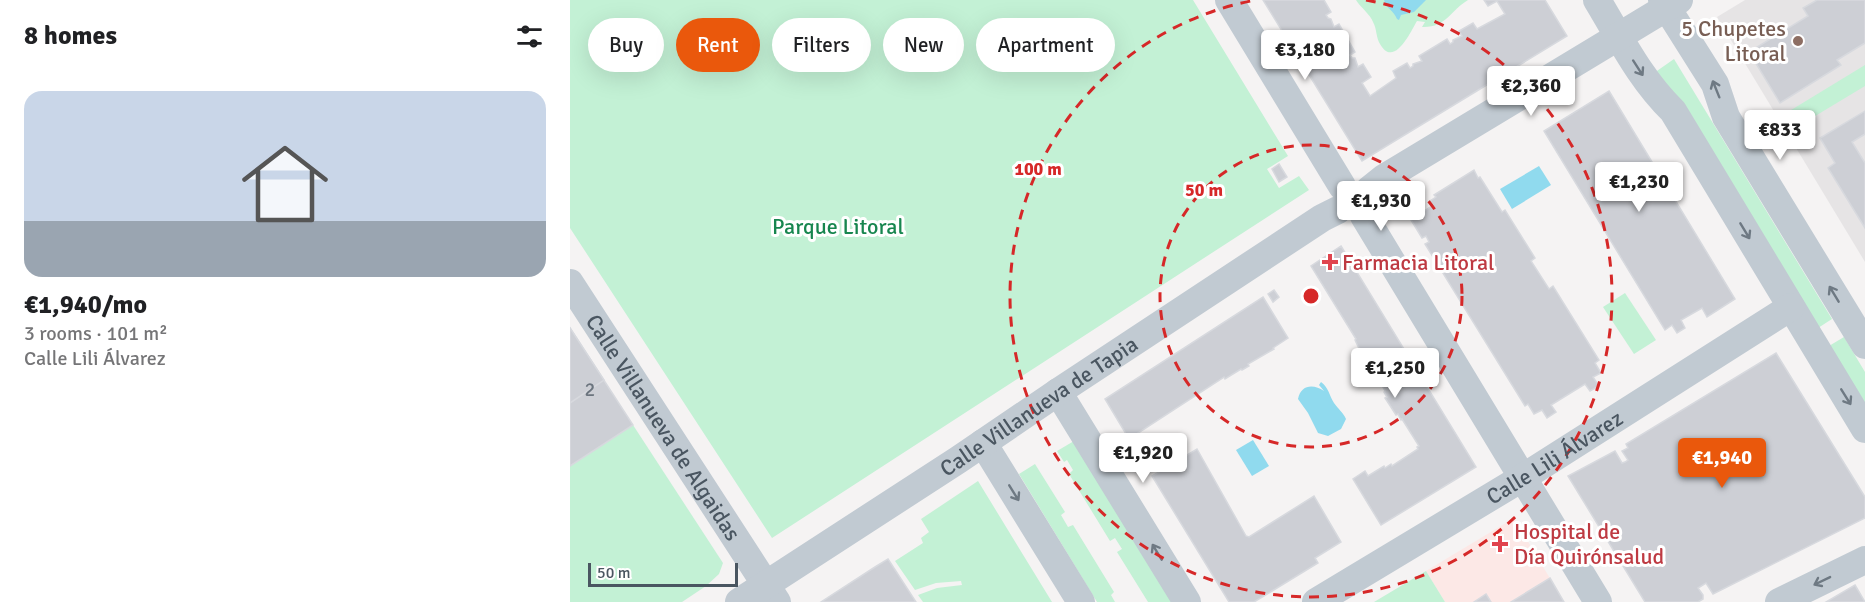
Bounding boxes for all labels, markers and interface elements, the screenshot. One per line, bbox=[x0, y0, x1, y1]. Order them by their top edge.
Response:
place label: 5 Chupetes Litoral bbox=[1681, 15, 1786, 67]
chip: Buy bbox=[588, 18, 664, 72]
chip: Rent bbox=[676, 18, 760, 72]
chip: Filters bbox=[772, 18, 871, 72]
chip: New bbox=[883, 18, 964, 72]
chip: Apartment bbox=[976, 18, 1115, 72]
text: 8 homes bbox=[24, 20, 117, 52]
icon: filters bbox=[513, 20, 546, 53]
pin: €3,180 bbox=[1256, 30, 1354, 81]
marker: 5 Chupetes Litoral bbox=[1791, 34, 1805, 48]
text: €3,180 bbox=[1275, 37, 1335, 62]
one-way arrow bbox=[1632, 59, 1644, 76]
pin: €2,360 bbox=[1482, 66, 1580, 117]
text: €2,360 bbox=[1501, 73, 1561, 98]
one-way arrow bbox=[1710, 80, 1721, 98]
pin: €833 bbox=[1744, 110, 1816, 161]
text: €833 bbox=[1758, 117, 1802, 142]
icon: home bbox=[231, 130, 339, 238]
text: 100 m bbox=[1014, 158, 1062, 180]
pin: €1,230 bbox=[1590, 162, 1688, 213]
text: €1,230 bbox=[1609, 169, 1669, 194]
text: 50 m bbox=[1185, 179, 1223, 201]
pin: €1,930 bbox=[1332, 181, 1430, 232]
text: €1,930 bbox=[1351, 188, 1411, 213]
park label: Parque Litoral bbox=[772, 213, 904, 240]
one-way arrow bbox=[1739, 222, 1751, 239]
place label: Farmacia Litoral bbox=[1342, 249, 1495, 276]
marker: Farmacia Litoral bbox=[1323, 255, 1337, 269]
centre of rings bbox=[1301, 286, 1321, 306]
one-way arrow bbox=[1827, 286, 1839, 303]
text: €1,940/mo bbox=[24, 289, 147, 321]
street label: Calle Villanueva de Algaidas bbox=[580, 309, 746, 546]
text: 3 rooms · 101 m² bbox=[24, 321, 168, 346]
street label: Calle Villanueva de Tapia bbox=[935, 330, 1143, 482]
text: Calle Lili Álvarez bbox=[24, 346, 166, 371]
pin: €1,250 bbox=[1346, 348, 1444, 399]
text: €1,250 bbox=[1365, 355, 1425, 380]
house number: 2 bbox=[585, 377, 595, 402]
one-way arrow bbox=[1840, 388, 1852, 405]
street label: Calle Lili Álvarez bbox=[1481, 404, 1628, 510]
pin: €1,920 bbox=[1094, 433, 1192, 484]
pin: €1,940 bbox=[1673, 438, 1771, 489]
text: €1,920 bbox=[1113, 440, 1173, 465]
text: €1,940 bbox=[1692, 445, 1752, 470]
one-way arrow bbox=[1008, 484, 1020, 501]
place label: Hospital de Día Quirónsalud bbox=[1514, 518, 1664, 570]
marker: Hospital de Día Quirónsalud bbox=[1491, 535, 1509, 553]
one-way arrow bbox=[1150, 544, 1162, 561]
scale bar bbox=[588, 560, 738, 588]
text: 50 m bbox=[597, 563, 631, 583]
one-way arrow bbox=[1813, 575, 1831, 587]

